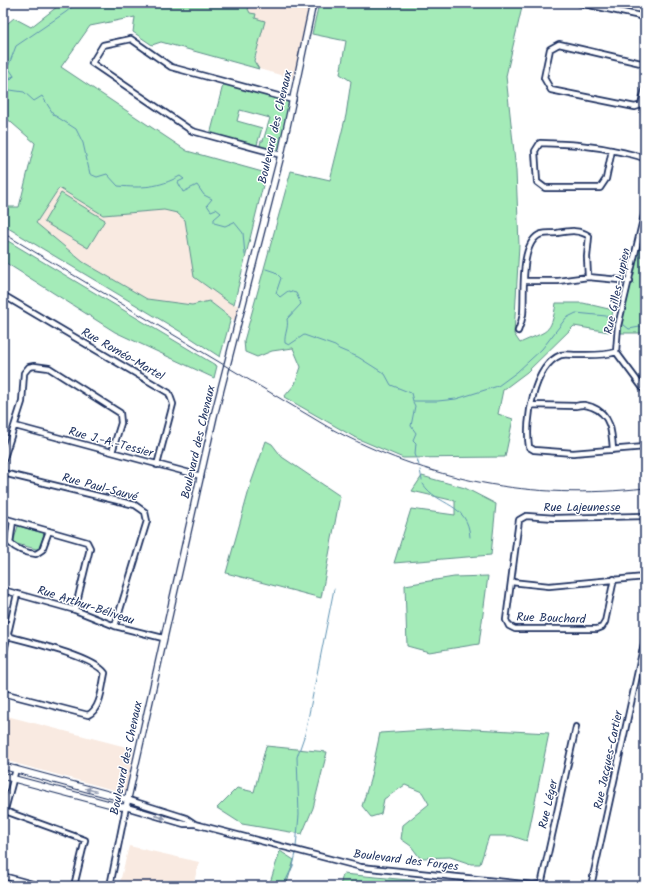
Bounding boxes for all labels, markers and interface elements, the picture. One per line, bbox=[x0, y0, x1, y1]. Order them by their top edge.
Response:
street label: Boulevard des Chenaux bbox=[253, 68, 298, 186]
street label: Rue Gilles-Lupien bbox=[599, 246, 636, 336]
street label: Rue Roméo-Martel bbox=[78, 323, 168, 386]
street label: Boulevard des Chenaux bbox=[176, 383, 221, 501]
street label: Rue J.-A.-Tessier bbox=[66, 422, 156, 463]
street label: Rue Paul-Sauvé bbox=[60, 468, 140, 507]
street label: Rue Lajeunesse bbox=[544, 498, 621, 517]
street label: Rue Arthur-Béliveau bbox=[35, 581, 137, 630]
street label: Rue Bouchard bbox=[516, 608, 587, 629]
street label: Boulevard des Chenaux bbox=[105, 699, 148, 817]
street label: Rue Jacques-Cartier bbox=[589, 708, 628, 811]
street label: Rue Léger bbox=[534, 777, 564, 831]
one-way arrow bbox=[85, 786, 98, 792]
one-way arrow bbox=[154, 814, 166, 820]
street label: Boulevard des Forges bbox=[352, 845, 460, 876]

